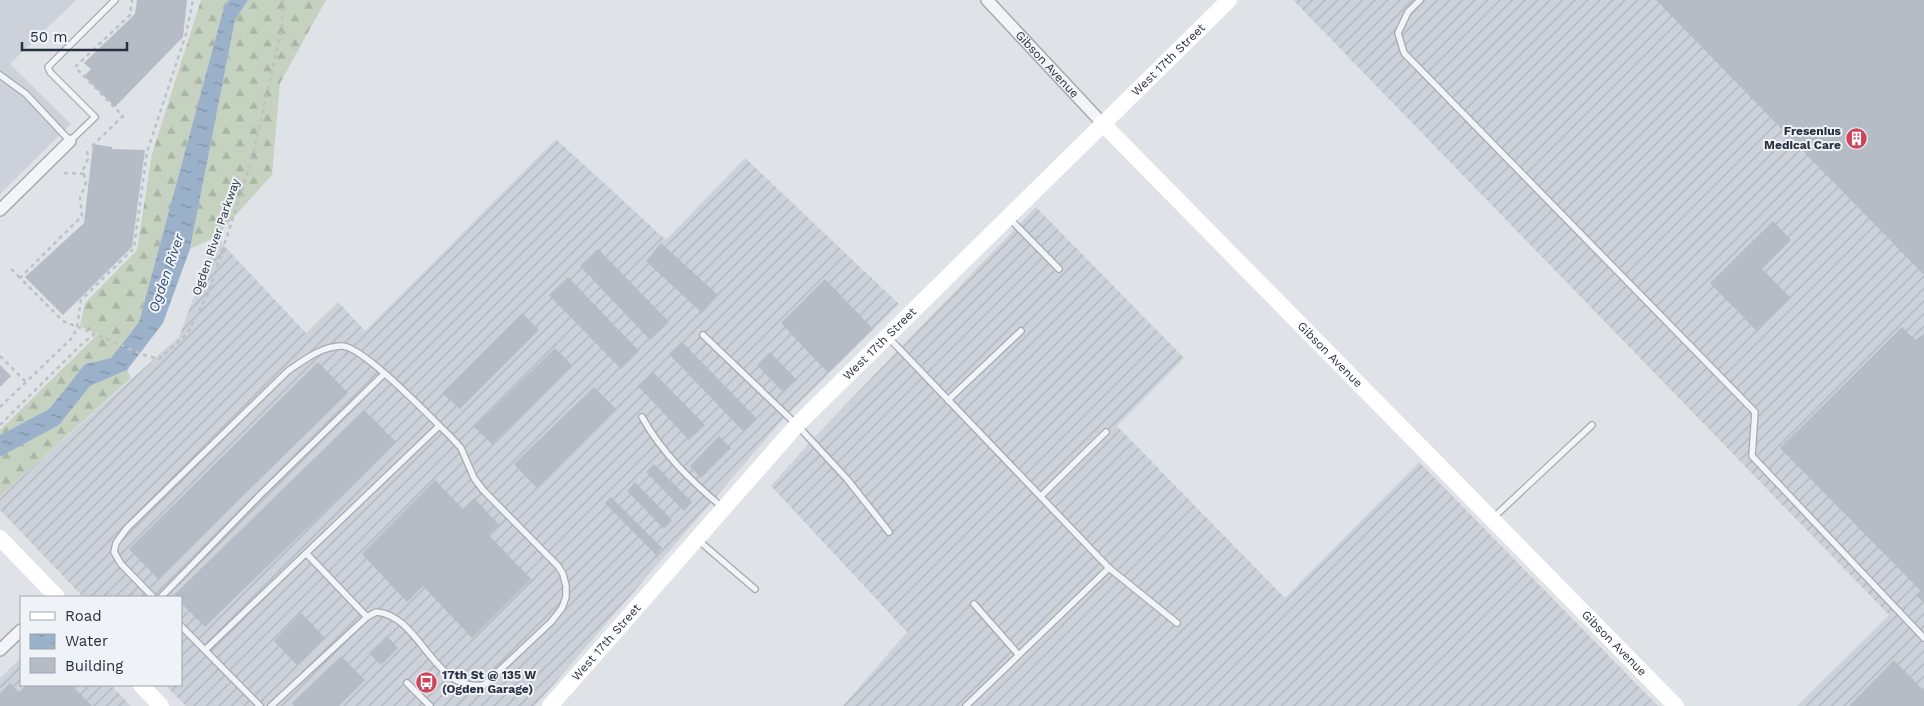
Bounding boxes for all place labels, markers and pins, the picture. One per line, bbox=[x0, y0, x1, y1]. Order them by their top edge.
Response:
place label: Fresenius Medical Care bbox=[1764, 124, 1842, 152]
building icon: Fresenius Medical Care bbox=[1845, 126, 1869, 150]
place label: 17th St @ 135 W (Ogden Garage) bbox=[442, 668, 536, 696]
bus stop icon: 17th St @ 135 W (Ogden Garage) bbox=[414, 670, 438, 694]

